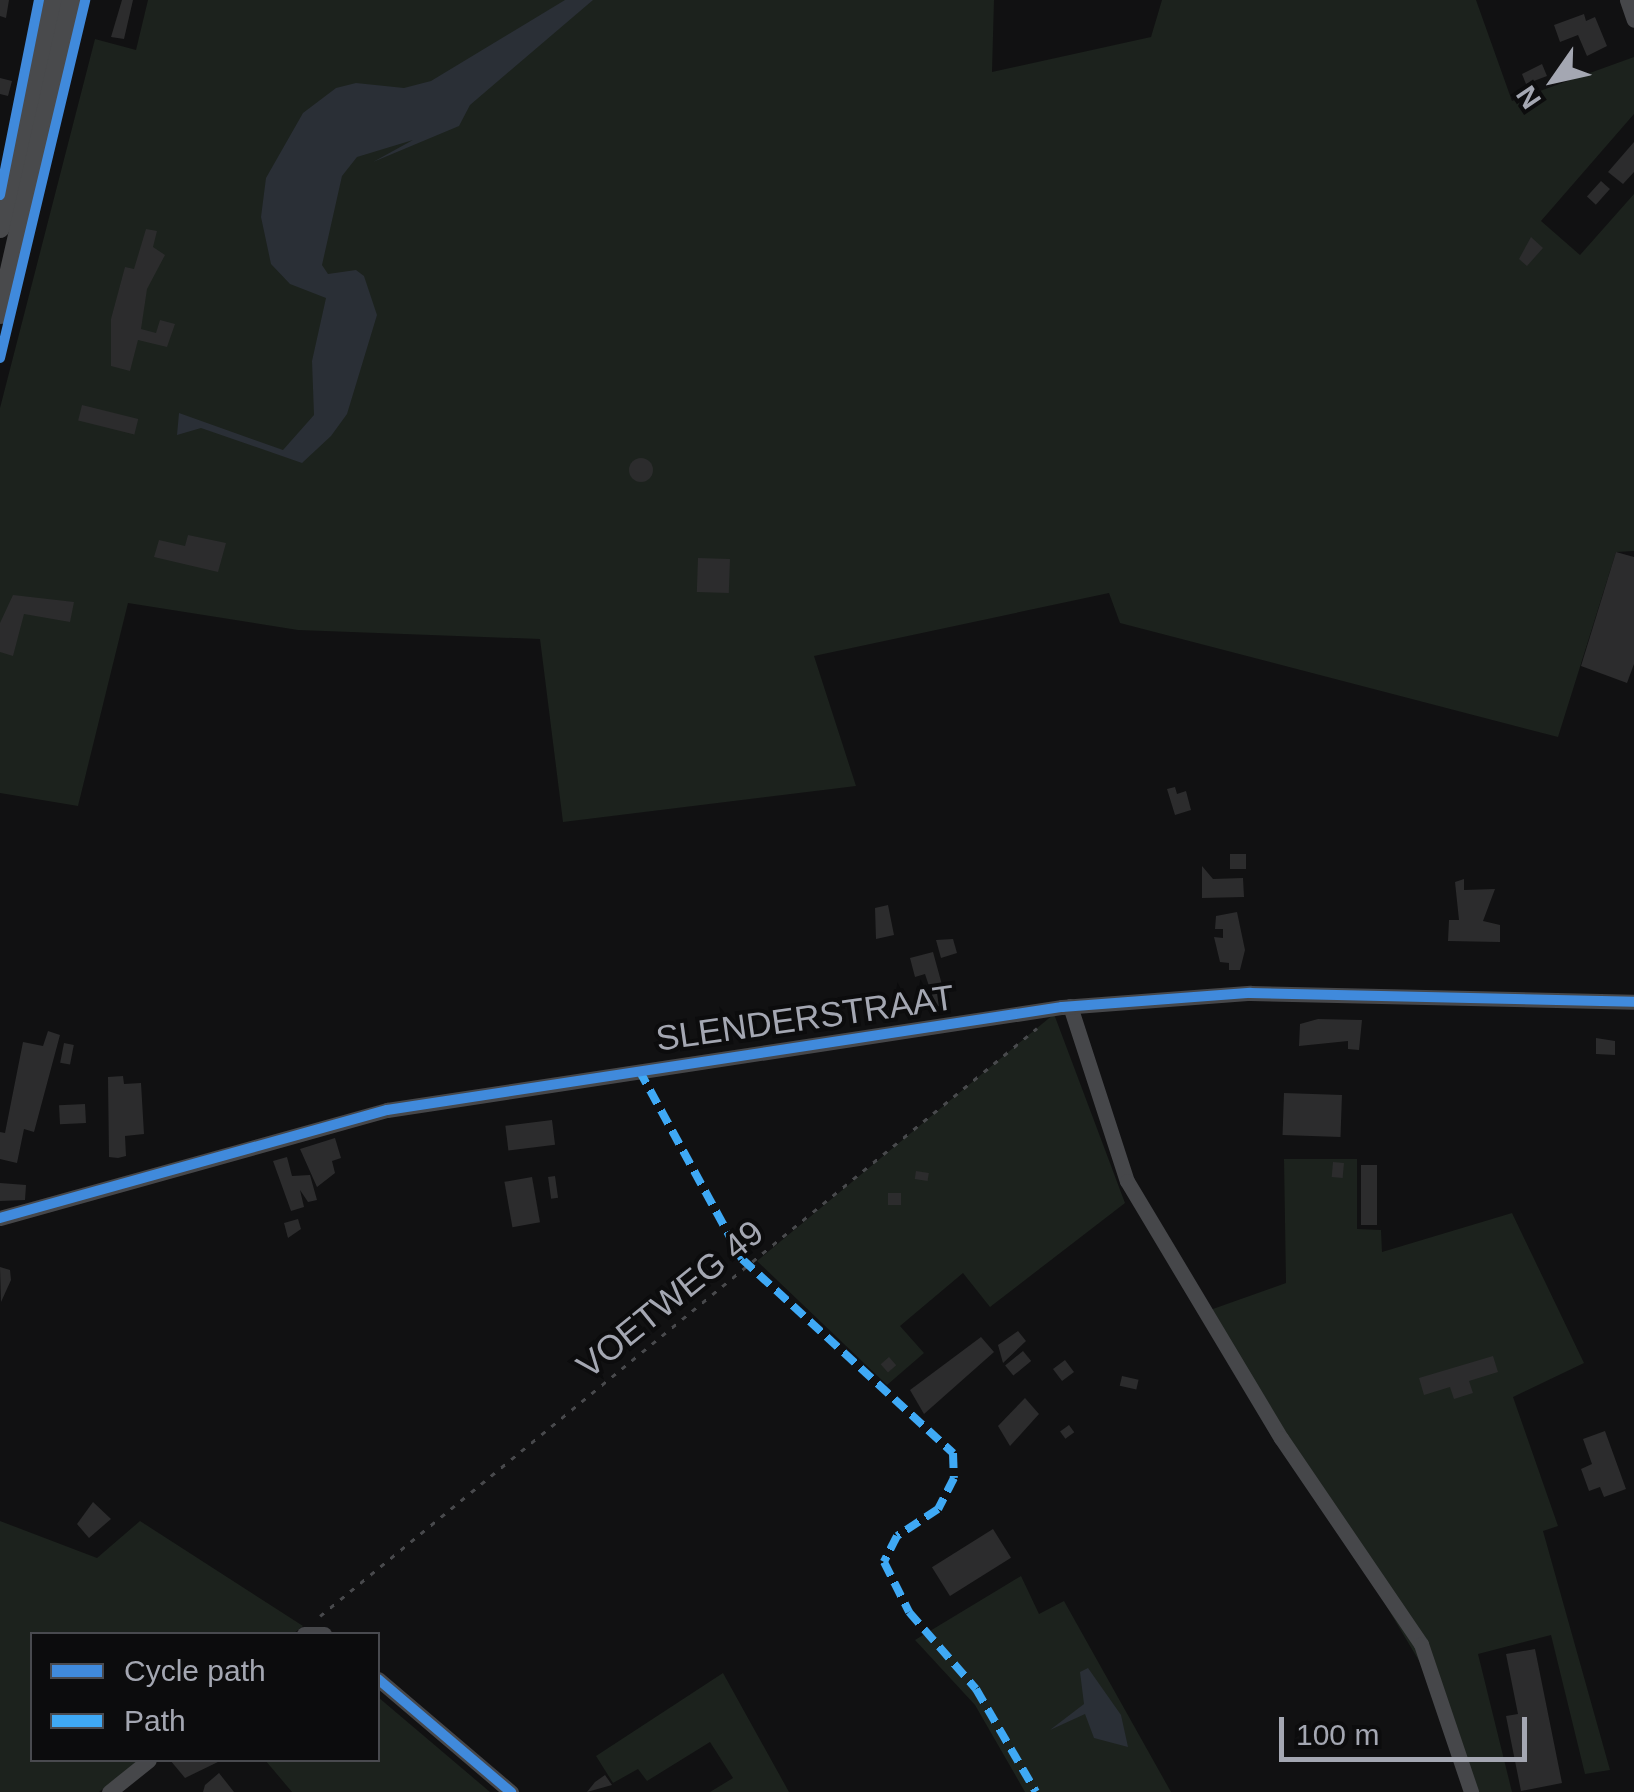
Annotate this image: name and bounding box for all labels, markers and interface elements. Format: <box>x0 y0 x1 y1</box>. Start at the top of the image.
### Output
north arrow <box>1504 30 1604 130</box>
text: N <box>1510 80 1547 114</box>
street label: SLENDERSTRAAT <box>653 976 957 1060</box>
street label: VOETWEG 49 <box>568 1211 772 1387</box>
legend <box>30 1632 380 1762</box>
text: Cycle path <box>124 1654 266 1687</box>
scale bar <box>1284 1697 1532 1759</box>
text: Path <box>124 1704 186 1737</box>
text: 100 m <box>1296 1718 1379 1751</box>

